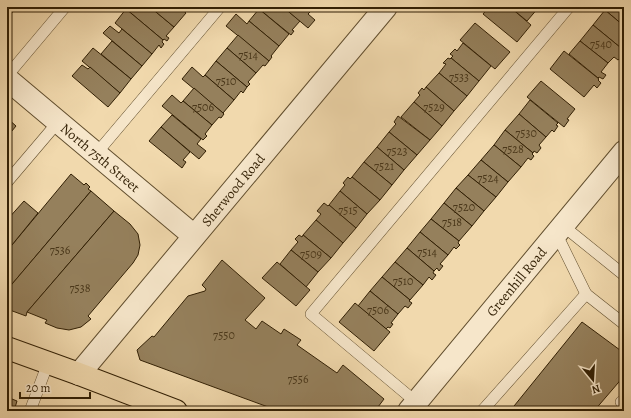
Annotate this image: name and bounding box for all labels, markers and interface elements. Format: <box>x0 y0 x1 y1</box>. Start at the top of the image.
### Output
house number: 7540 <box>590 36 612 52</box>
house number: 7514 <box>238 47 258 63</box>
house number: 7533 <box>449 69 469 85</box>
house number: 7510 <box>216 73 236 89</box>
house number: 7506 <box>192 99 215 115</box>
house number: 7529 <box>423 99 445 115</box>
street label: North 75th Street <box>56 119 144 197</box>
house number: 7530 <box>515 125 537 141</box>
house number: 7528 <box>502 141 524 157</box>
house number: 7523 <box>387 143 407 159</box>
street label: Sherwood Road <box>197 149 270 231</box>
house number: 7521 <box>374 158 394 174</box>
house number: 7524 <box>477 170 499 186</box>
house number: 7520 <box>453 199 475 215</box>
house number: 7515 <box>338 202 358 218</box>
house number: 7518 <box>442 214 462 230</box>
house number: 7536 <box>50 242 71 258</box>
street label: Greenhill Road <box>482 243 551 321</box>
house number: 7514 <box>417 244 437 260</box>
house number: 7509 <box>300 246 322 262</box>
house number: 7510 <box>393 273 413 289</box>
house number: 7538 <box>69 280 91 296</box>
house number: 7506 <box>367 302 390 318</box>
house number: 7550 <box>213 327 235 343</box>
north arrow <box>573 360 613 400</box>
house number: 7556 <box>288 371 309 387</box>
scale bar <box>20 374 90 400</box>
text: 20 m <box>26 380 50 396</box>
text: N <box>590 381 602 397</box>

